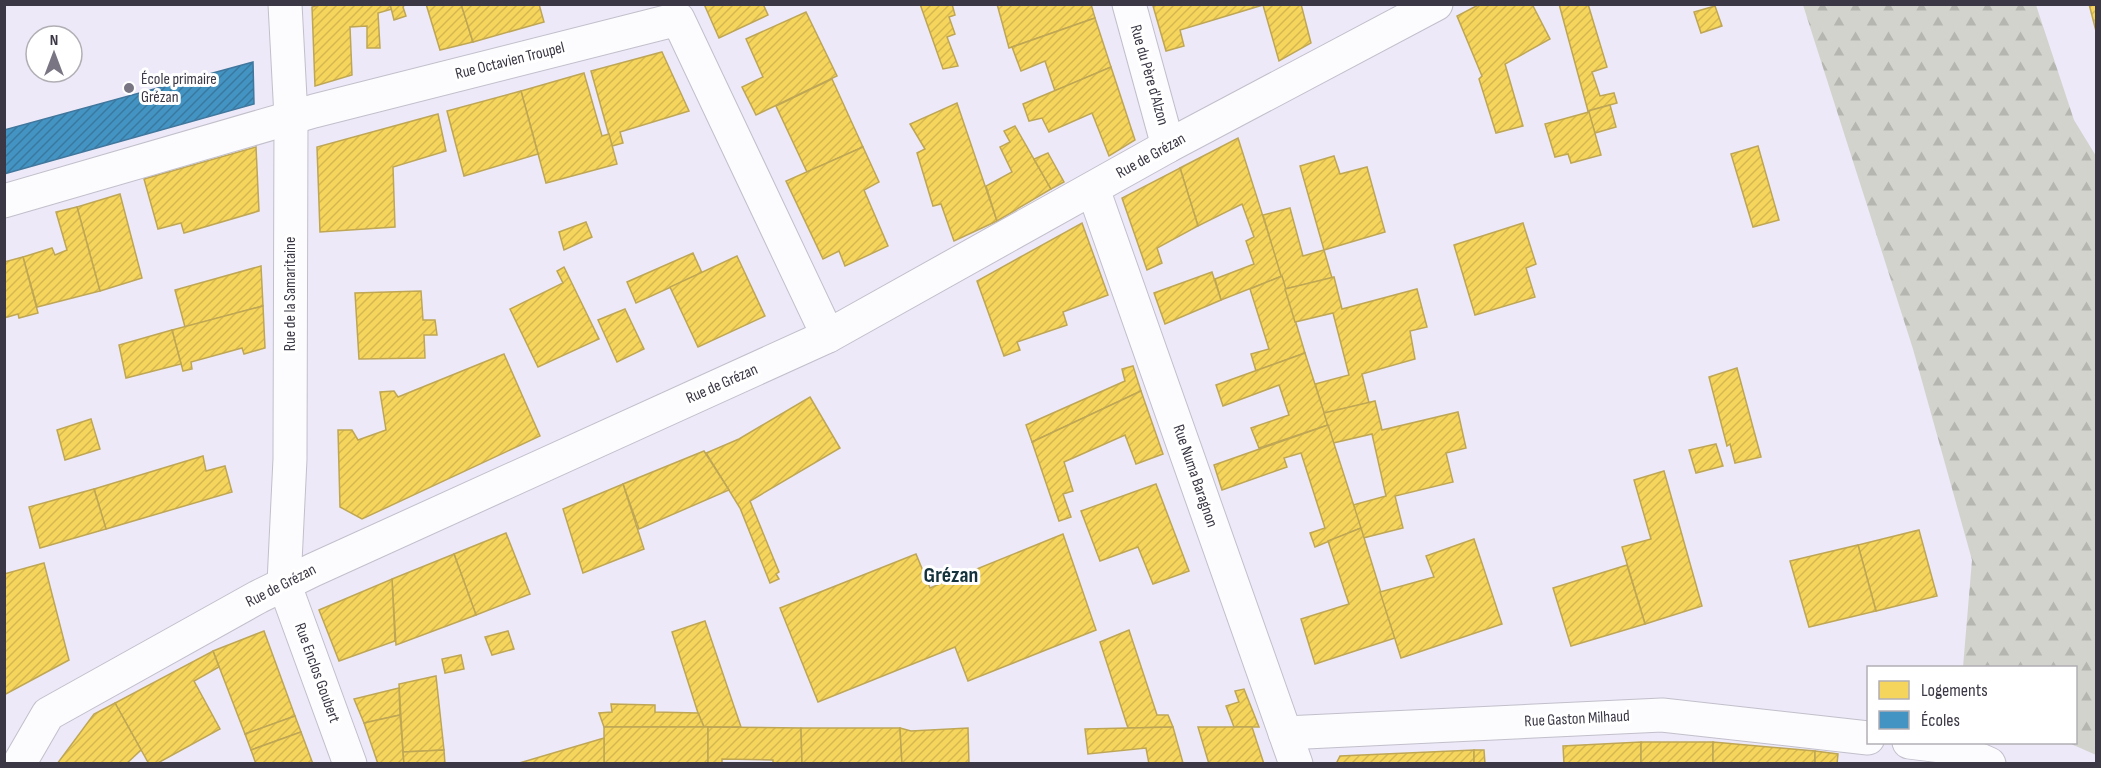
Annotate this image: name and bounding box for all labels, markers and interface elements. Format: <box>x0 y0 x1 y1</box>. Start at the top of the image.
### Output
street label: Rue du Père d'Alzon <box>1126 23 1172 127</box>
north arrow <box>24 24 84 84</box>
text: N <box>50 31 58 50</box>
street label: Rue Octavien Troupel <box>453 38 567 84</box>
place label: École primaire Grézan <box>141 70 217 107</box>
marker: École primaire Grézan <box>122 81 136 95</box>
street label: Rue de Grézan <box>1113 129 1189 183</box>
street label: Rue de la Samaritaine <box>281 237 300 351</box>
street label: Rue de Grézan <box>683 360 761 408</box>
street label: Rue Numa Baragnon <box>1169 422 1221 530</box>
street label: Rue de Grézan <box>243 560 319 612</box>
district label: Grézan <box>924 562 978 589</box>
street label: Rue Enclos Goubert <box>290 620 344 726</box>
legend <box>1867 666 2077 744</box>
text: Logements <box>1921 680 1988 701</box>
street label: Rue Gaston Milhaud <box>1524 707 1630 731</box>
text: Écoles <box>1921 710 1960 731</box>

